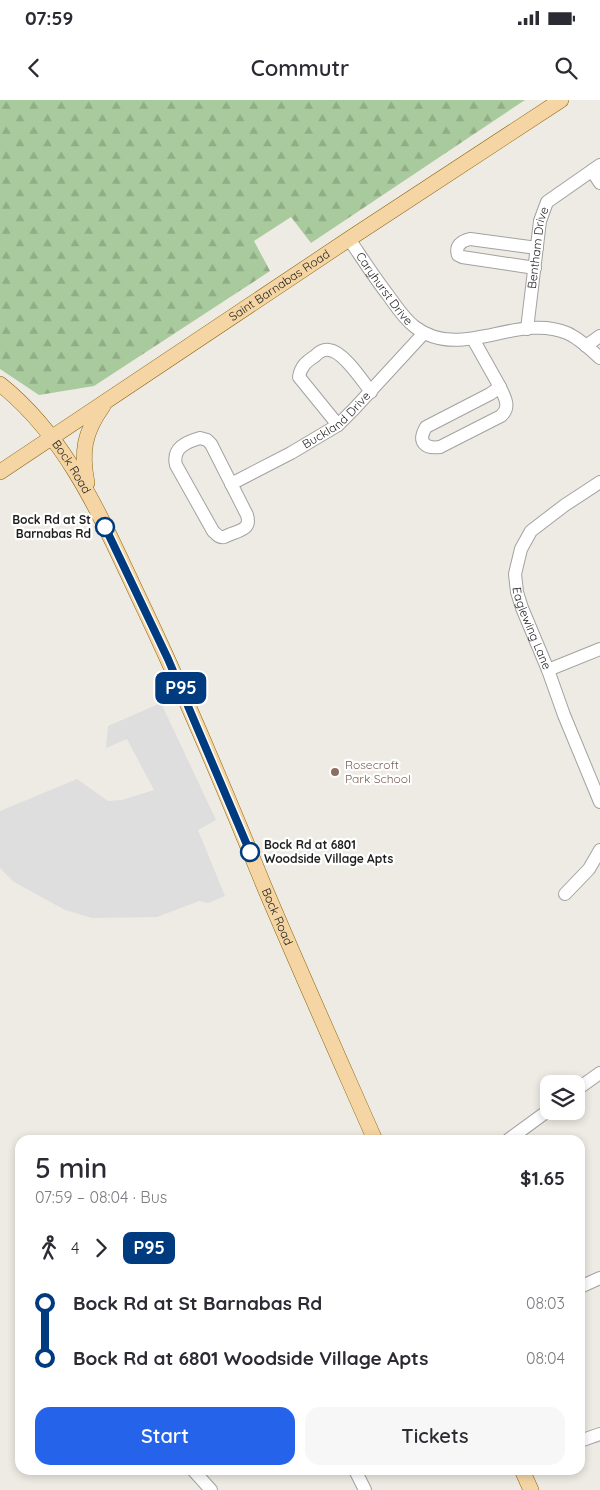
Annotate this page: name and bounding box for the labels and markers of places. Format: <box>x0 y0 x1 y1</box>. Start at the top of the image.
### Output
place label: Bock Rd at St Barnabas Rd <box>12 512 91 541</box>
marker: Bock Rd at St Barnabas Rd <box>95 517 115 537</box>
place label: Rosecroft Park School <box>345 757 411 786</box>
marker: Rosecroft Park School <box>329 766 341 778</box>
place label: Bock Rd at 6801 Woodside Village Apts <box>264 837 393 866</box>
marker: Bock Rd at 6801 Woodside Village Apts <box>240 842 260 862</box>

